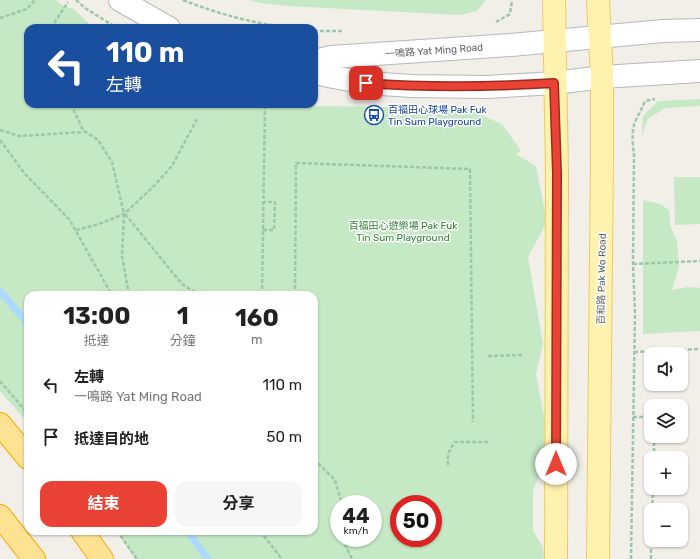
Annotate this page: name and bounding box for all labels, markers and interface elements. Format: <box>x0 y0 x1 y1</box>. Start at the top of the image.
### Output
text: 110 m <box>106 36 184 69</box>
icon: left <box>40 40 92 92</box>
street label: 一鳴路 Yat Ming Road <box>385 42 484 60</box>
pin <box>349 66 383 100</box>
icon: arrive <box>355 72 377 94</box>
text: 左轉 <box>106 74 142 96</box>
bus stop icon: 百福田心球場 Pak Fuk Tin Sum Playground <box>363 104 385 126</box>
place label: 百福田心球場 Pak Fuk Tin Sum Playground <box>388 104 488 128</box>
park label: 百福田心遊樂場 Pak Fuk Tin Sum Playground <box>349 220 458 244</box>
street label: 百和路 Pak Wo Road <box>595 233 609 325</box>
text: 13:00 <box>63 302 131 330</box>
text: 1 <box>177 302 189 330</box>
text: 160 <box>235 304 279 332</box>
text: m <box>251 332 263 347</box>
text: 抵達 <box>84 333 110 348</box>
text: 分鐘 <box>170 333 196 348</box>
map controls <box>644 347 688 547</box>
button: sound <box>644 347 688 391</box>
text: 左轉 <box>74 368 104 386</box>
icon: left <box>40 374 62 396</box>
text: 110 m <box>263 376 302 394</box>
text: 一鳴路 Yat Ming Road <box>74 389 202 404</box>
button: layers <box>644 399 688 443</box>
icon: arrive <box>40 426 62 448</box>
text: 50 m <box>267 428 302 446</box>
text: 抵達目的地 <box>74 430 149 448</box>
position arrow <box>535 443 577 485</box>
button: + <box>644 451 688 495</box>
button: 結束 <box>40 481 167 527</box>
button: 分享 <box>175 481 302 527</box>
speed limit sign: 50 <box>390 495 442 547</box>
button: − <box>644 503 688 547</box>
text: 44 <box>342 504 370 528</box>
text: km/h <box>344 525 368 537</box>

